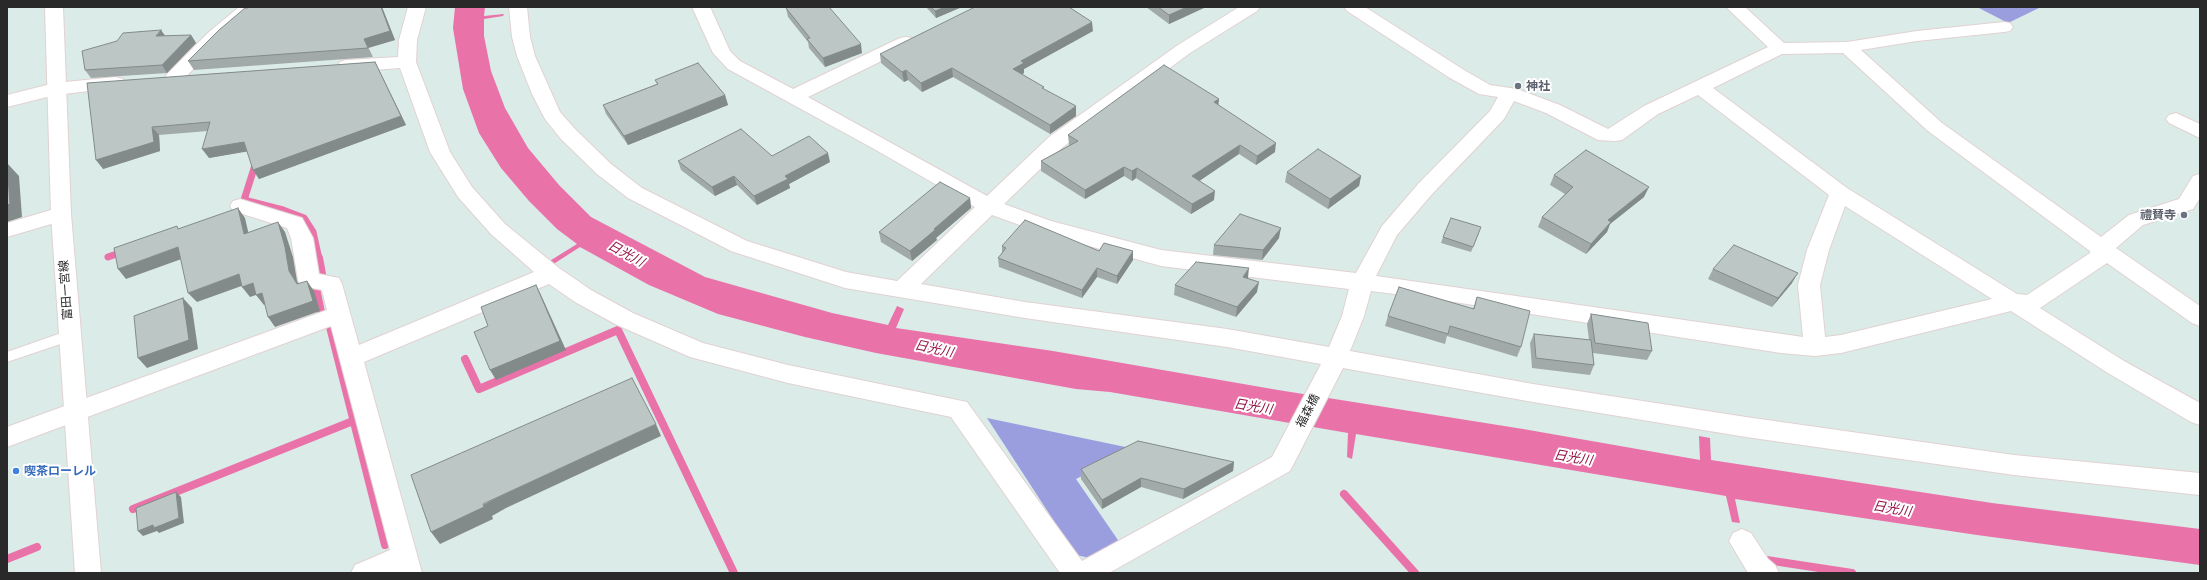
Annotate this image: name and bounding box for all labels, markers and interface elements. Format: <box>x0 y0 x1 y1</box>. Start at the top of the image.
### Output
place label: 神社 <box>1526 79 1550 93</box>
marker: 神社 <box>1513 81 1523 91</box>
place label: 禮賛寺 <box>2140 208 2176 222</box>
marker: 禮賛寺 <box>2179 210 2189 220</box>
water label: 日光川 <box>605 238 647 270</box>
street label: 富田一宮線 <box>57 260 75 320</box>
water label: 日光川 <box>913 337 955 361</box>
street label: 福森橋 <box>1293 392 1323 430</box>
water label: 日光川 <box>1233 396 1273 418</box>
water label: 日光川 <box>1553 447 1593 469</box>
place label: 喫茶ローレル <box>24 464 96 478</box>
marker: 喫茶ローレル <box>11 466 21 476</box>
water label: 日光川 <box>1872 498 1912 520</box>

